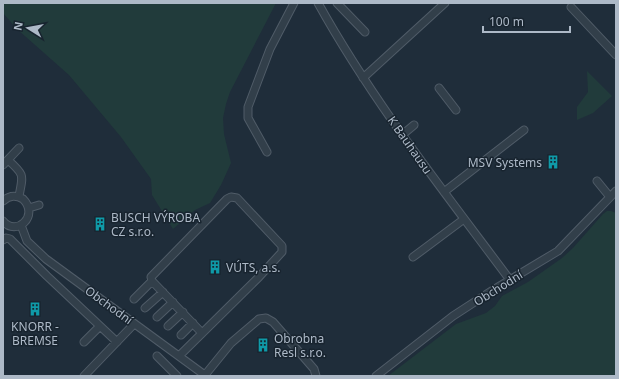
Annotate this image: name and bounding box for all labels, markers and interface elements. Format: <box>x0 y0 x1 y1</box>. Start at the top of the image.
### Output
north arrow <box>8 8 48 48</box>
scale bar <box>483 8 570 34</box>
text: 100 m <box>489 13 524 30</box>
text: N <box>9 20 26 32</box>
street label: K Bauhausu <box>384 113 436 177</box>
place label: MSV Systems <box>468 154 542 171</box>
building icon: MSV Systems <box>545 154 561 170</box>
place label: BUSCH VÝROBA CZ s.r.o. <box>111 209 200 240</box>
building icon: BUSCH VÝROBA CZ s.r.o. <box>92 216 108 232</box>
building icon: VÚTS, a.s. <box>207 259 223 275</box>
place label: VÚTS, a.s. <box>226 259 280 276</box>
street label: Obchodní <box>470 266 527 310</box>
street label: Obchodní <box>82 282 137 329</box>
building icon: KNORR - BREMSE <box>27 301 43 317</box>
place label: KNORR - BREMSE <box>11 318 59 349</box>
place label: Obrobna Resl s.r.o. <box>274 330 326 361</box>
building icon: Obrobna Resl s.r.o. <box>255 337 271 353</box>

